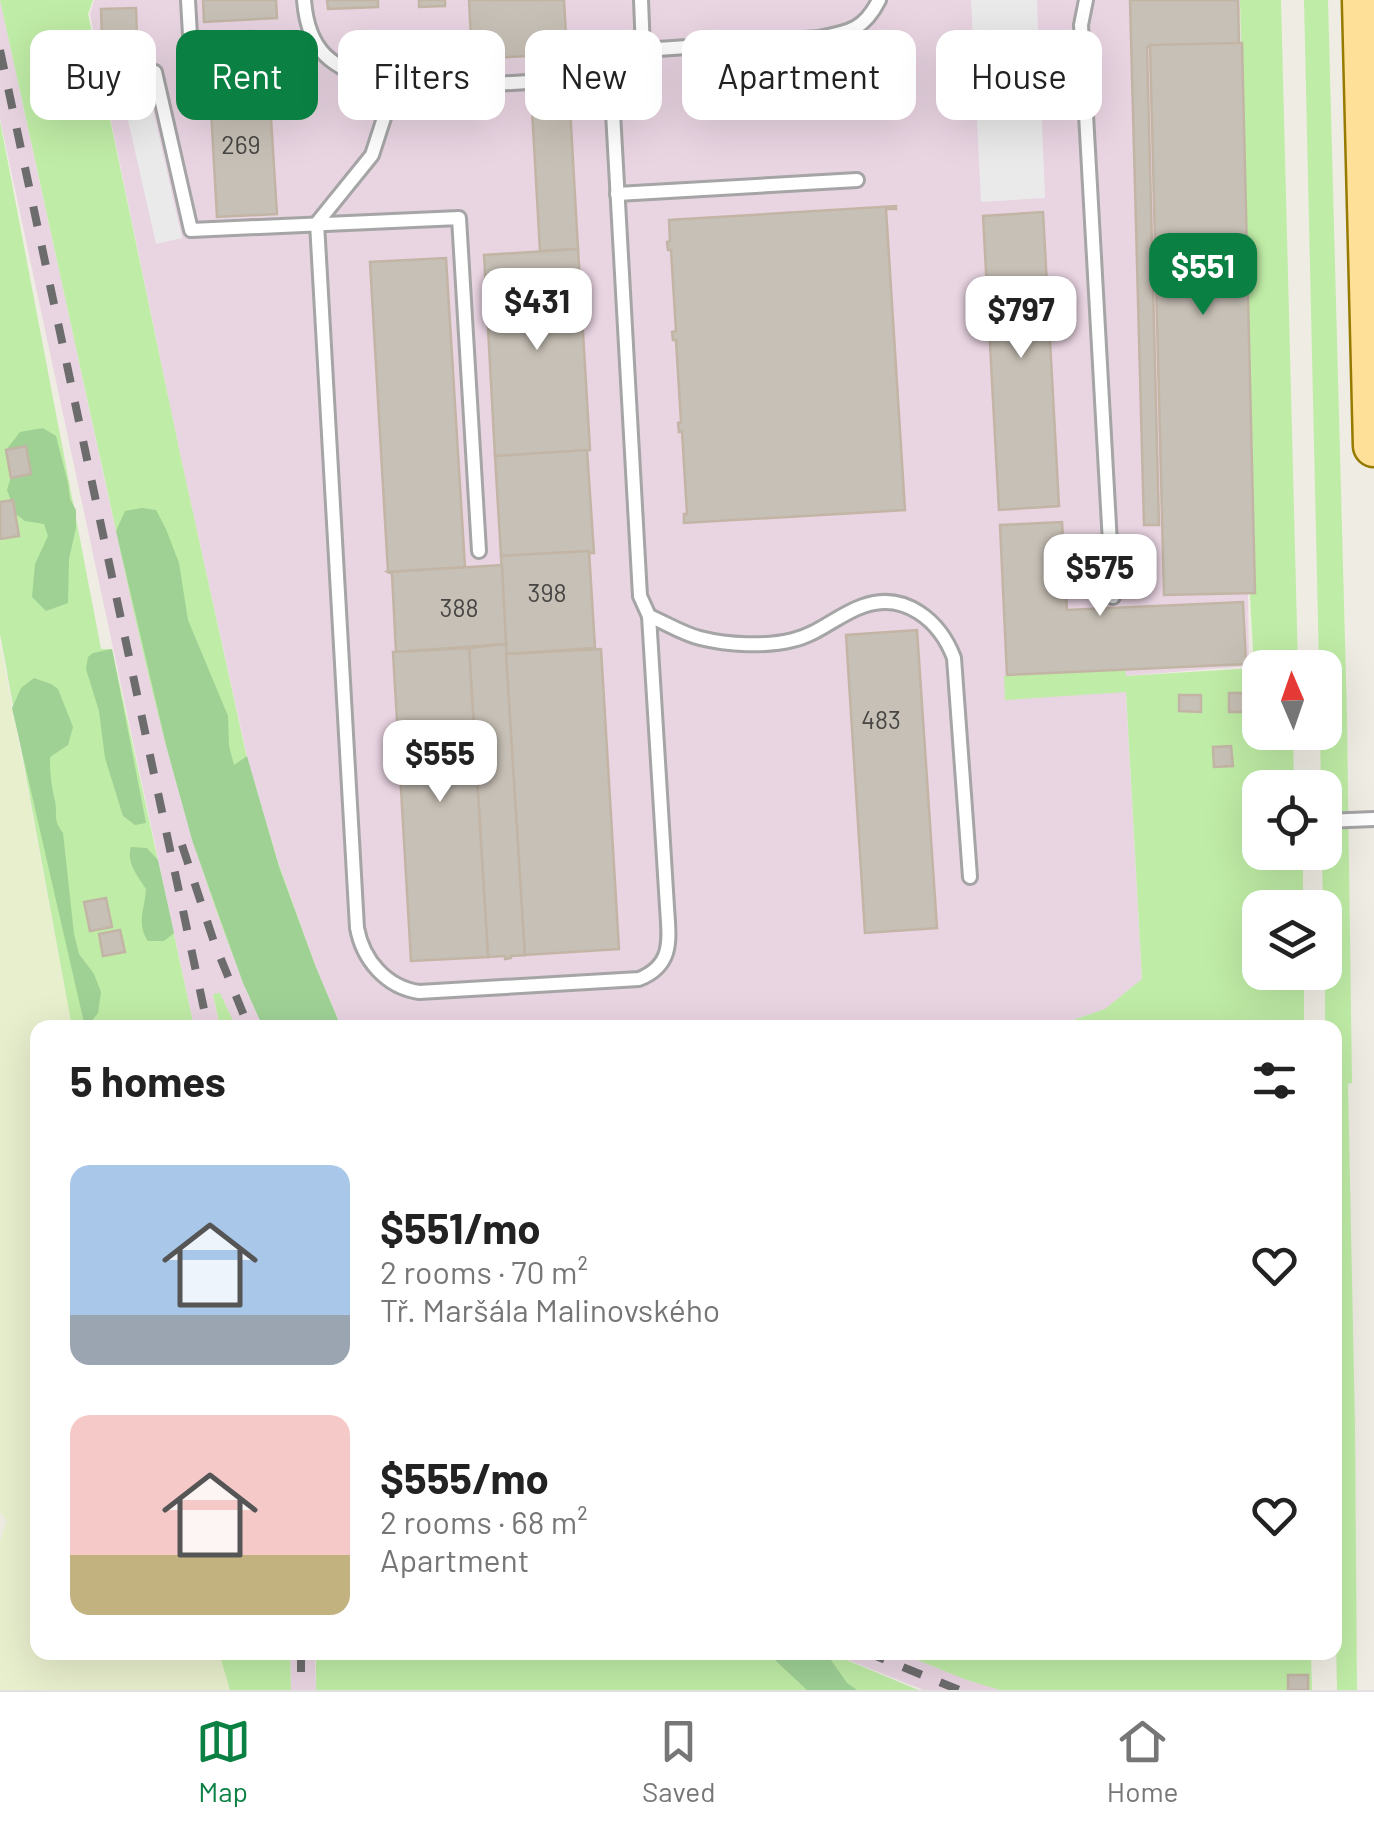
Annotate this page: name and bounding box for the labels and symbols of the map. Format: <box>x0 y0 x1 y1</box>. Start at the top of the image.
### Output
house number: 269 <box>221 129 261 159</box>
pin: $551 <box>1144 233 1262 318</box>
pin: $431 <box>478 268 596 353</box>
pin: $797 <box>962 276 1080 361</box>
pin: $575 <box>1041 534 1159 619</box>
house number: 398 <box>528 577 566 607</box>
house number: 388 <box>440 592 478 622</box>
north arrow <box>1242 650 1342 750</box>
house number: 483 <box>861 704 901 734</box>
pin: $555 <box>381 720 499 805</box>

